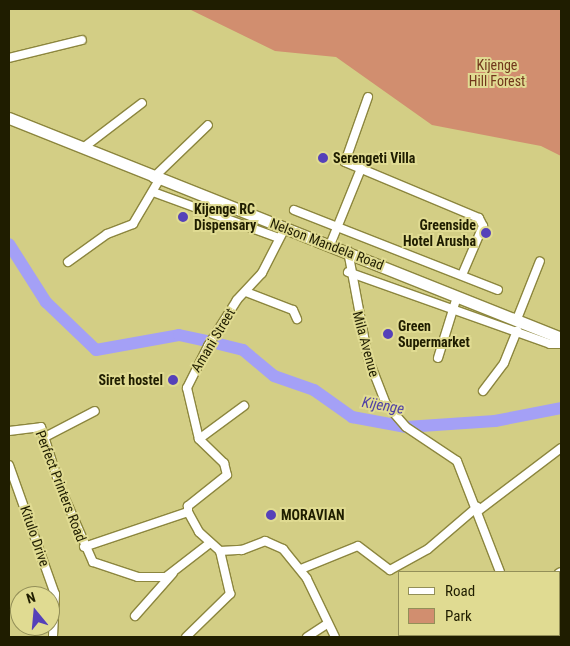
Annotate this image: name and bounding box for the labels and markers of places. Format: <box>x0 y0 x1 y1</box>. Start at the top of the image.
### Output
place label: Serengeti Villa <box>333 150 415 166</box>
marker: Serengeti Villa <box>317 152 329 164</box>
place label: Kijenge RC Dispensary <box>194 201 256 233</box>
marker: Kijenge RC Dispensary <box>176 210 190 224</box>
place label: Greenside Hotel Arusha <box>403 217 476 250</box>
marker: Greenside Hotel Arusha <box>480 227 492 239</box>
place label: Green Supermarket <box>398 318 470 351</box>
marker: Green Supermarket <box>382 328 394 340</box>
place label: Siret hostel <box>98 372 163 388</box>
marker: Siret hostel <box>167 374 179 386</box>
place label: MORAVIAN <box>281 507 345 523</box>
marker: MORAVIAN <box>265 509 277 521</box>

